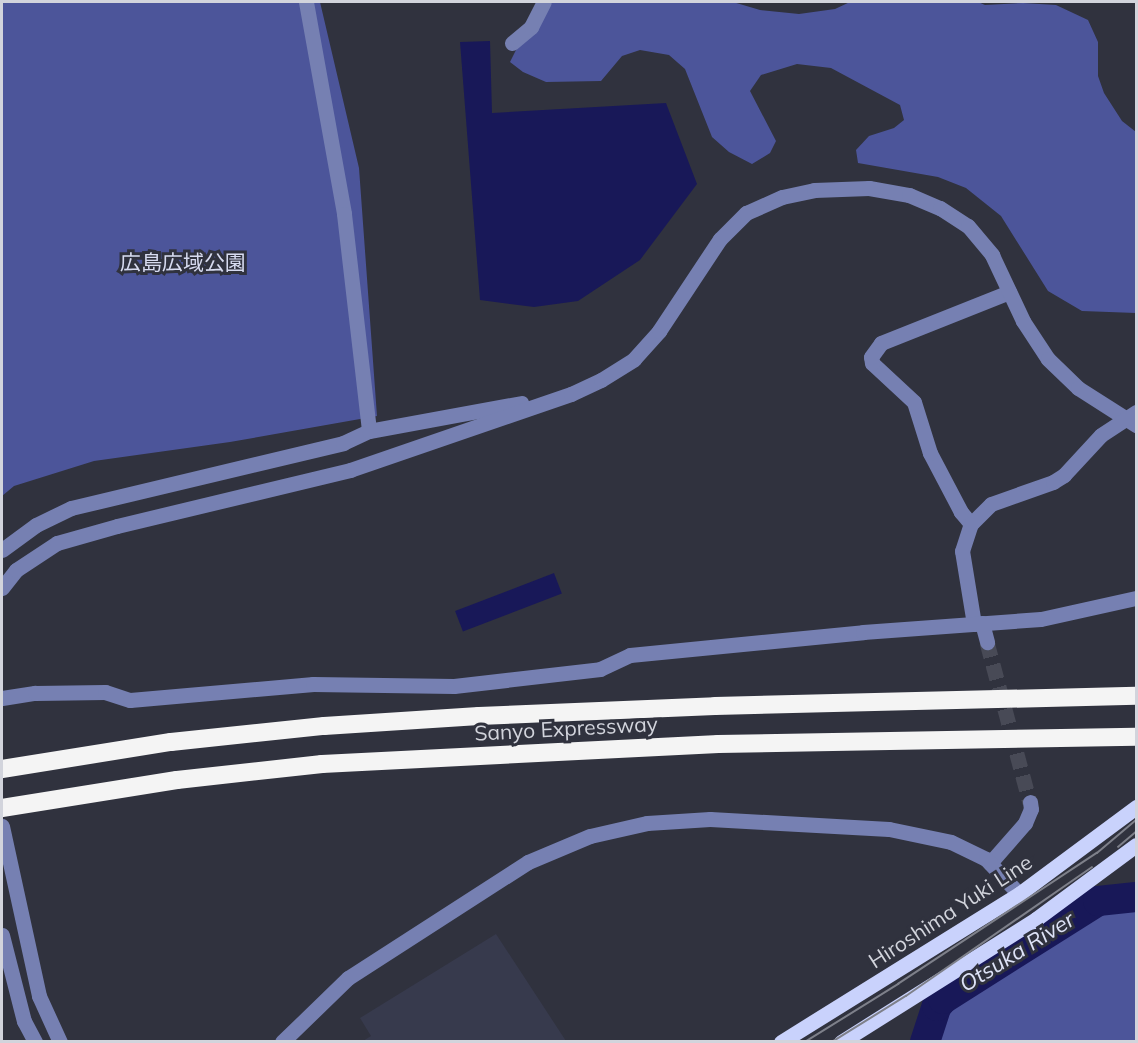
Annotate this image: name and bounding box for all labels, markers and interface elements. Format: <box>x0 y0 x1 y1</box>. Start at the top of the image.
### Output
park label: 広島広域公園 <box>120 249 246 275</box>
street label: Sanyo Expressway <box>474 711 658 745</box>
street label: Hiroshima Yuki Line <box>864 849 1036 973</box>
water label: Otsuka River <box>955 906 1079 998</box>

